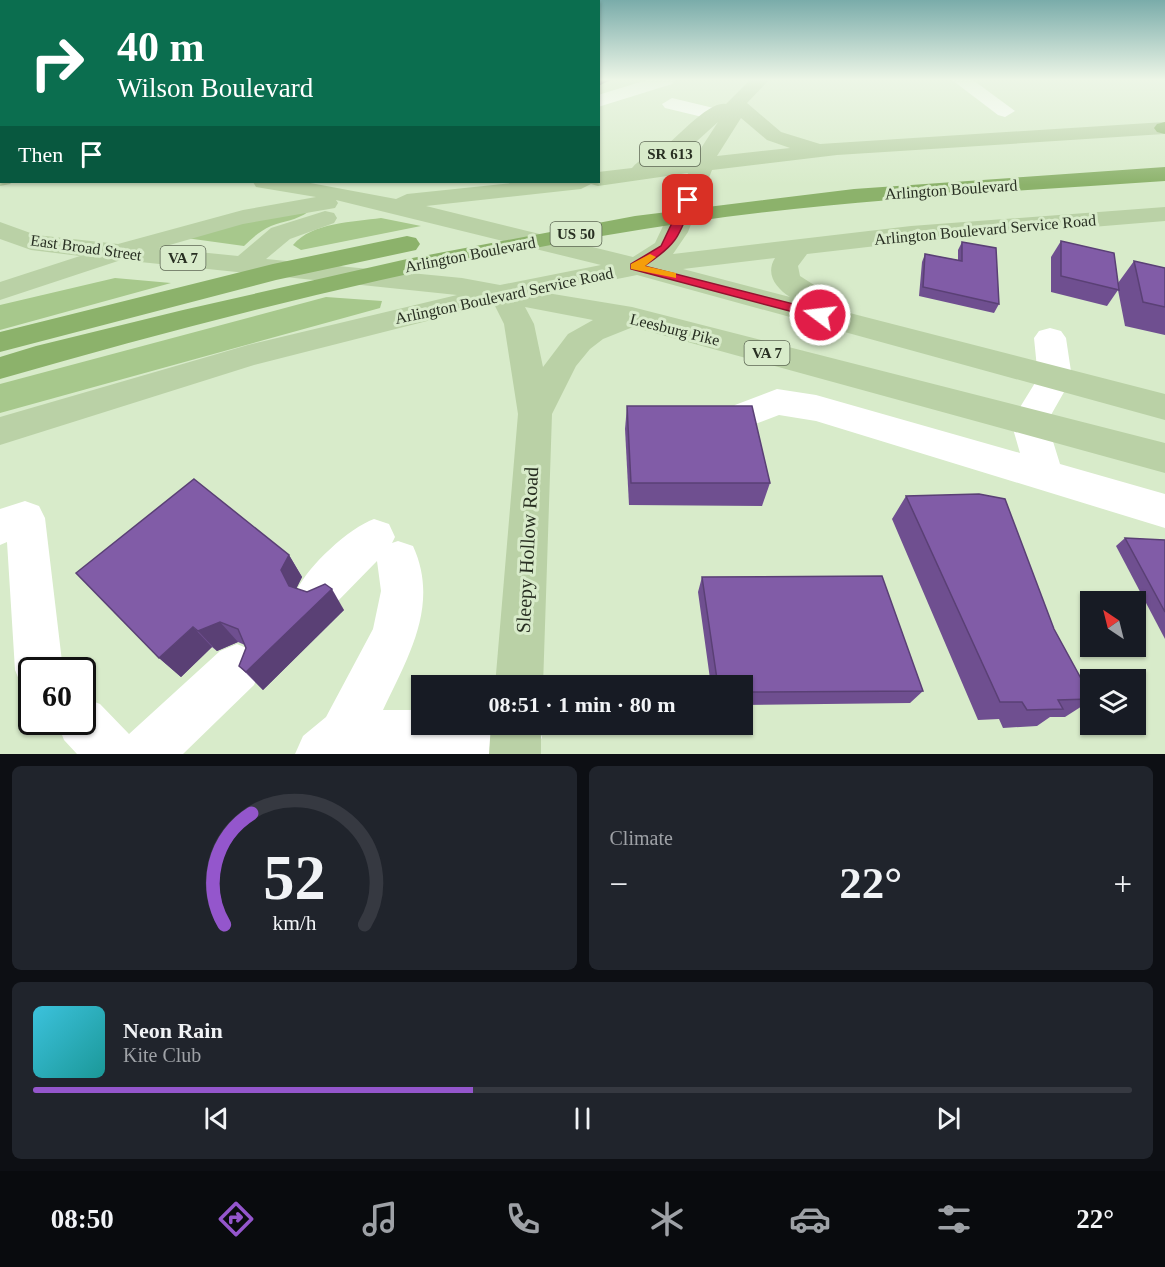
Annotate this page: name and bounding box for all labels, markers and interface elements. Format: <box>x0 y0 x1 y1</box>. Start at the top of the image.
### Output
icon: right <box>18 24 96 102</box>
text: 40 m <box>117 24 205 70</box>
text: Wilson Boulevard <box>117 73 313 103</box>
icon: arrive <box>75 138 108 171</box>
text: Then <box>18 142 63 167</box>
road number: SR 613 <box>640 142 700 166</box>
pin <box>662 174 713 225</box>
street label: Arlington Boulevard <box>884 176 1018 204</box>
icon: arrive <box>671 183 704 216</box>
street label: Arlington Boulevard Service Road <box>873 211 1097 249</box>
road number: US 50 <box>550 222 602 246</box>
street label: East Broad Street <box>29 231 143 264</box>
street label: Arlington Boulevard <box>403 233 537 276</box>
road number: VA 7 <box>160 246 206 270</box>
street label: Arlington Boulevard Service Road <box>393 264 615 328</box>
position arrow <box>788 283 852 347</box>
street label: Leesburg Pike <box>628 310 721 350</box>
road number: VA 7 <box>744 341 789 365</box>
street label: Sleepy Hollow Road <box>512 466 543 634</box>
north arrow <box>1080 591 1146 657</box>
map controls <box>1080 591 1146 735</box>
speed limit sign: 60 <box>18 657 96 735</box>
button: layers <box>1080 669 1146 735</box>
text: 08:51 · 1 min · 80 m <box>489 692 676 717</box>
text: Climate <box>610 827 673 849</box>
text: 52 <box>263 843 325 912</box>
text: 22° <box>839 858 902 908</box>
text: − <box>610 866 628 902</box>
text: + <box>1113 866 1132 902</box>
text: km/h <box>272 911 317 935</box>
text: Neon Rain <box>123 1018 223 1043</box>
text: Kite Club <box>123 1044 201 1066</box>
icon: previous <box>200 1102 233 1135</box>
icon: pause <box>566 1102 599 1135</box>
icon: next <box>932 1102 965 1135</box>
icon: directions <box>215 1198 257 1240</box>
icon: music <box>359 1198 401 1240</box>
icon: phone <box>502 1198 544 1240</box>
icon: climate <box>646 1198 688 1240</box>
icon: car <box>789 1198 831 1240</box>
icon: filters <box>933 1198 975 1240</box>
text: 08:50 <box>51 1204 114 1234</box>
text: 22° <box>1076 1204 1114 1234</box>

